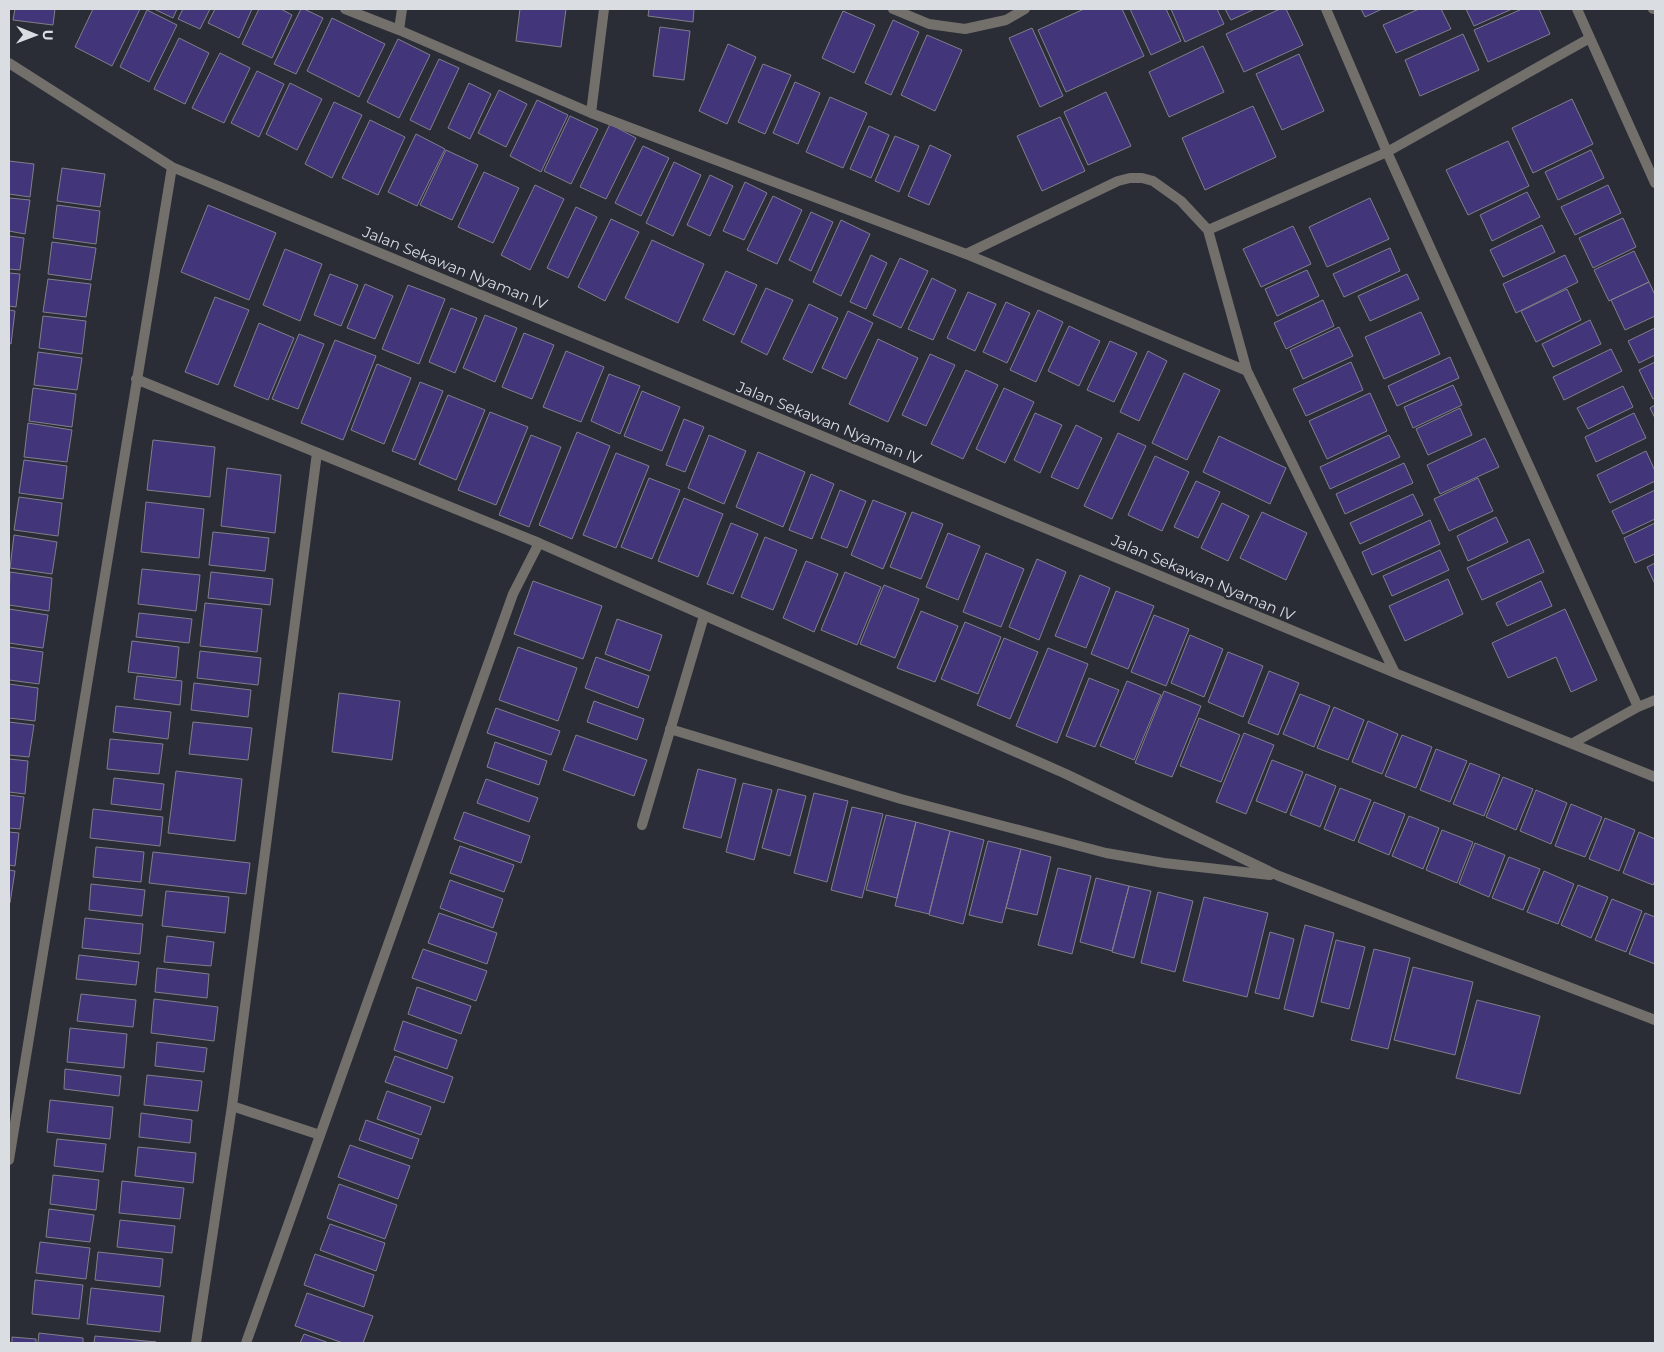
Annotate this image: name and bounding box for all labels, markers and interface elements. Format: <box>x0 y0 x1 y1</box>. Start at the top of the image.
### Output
north arrow <box>10 10 60 60</box>
text: U <box>39 30 57 41</box>
street label: Jalan Sekawan Nyaman IV <box>359 221 551 314</box>
street label: Jalan Sekawan Nyaman IV <box>733 376 925 469</box>
street label: Jalan Sekawan Nyaman IV <box>1108 530 1298 625</box>

